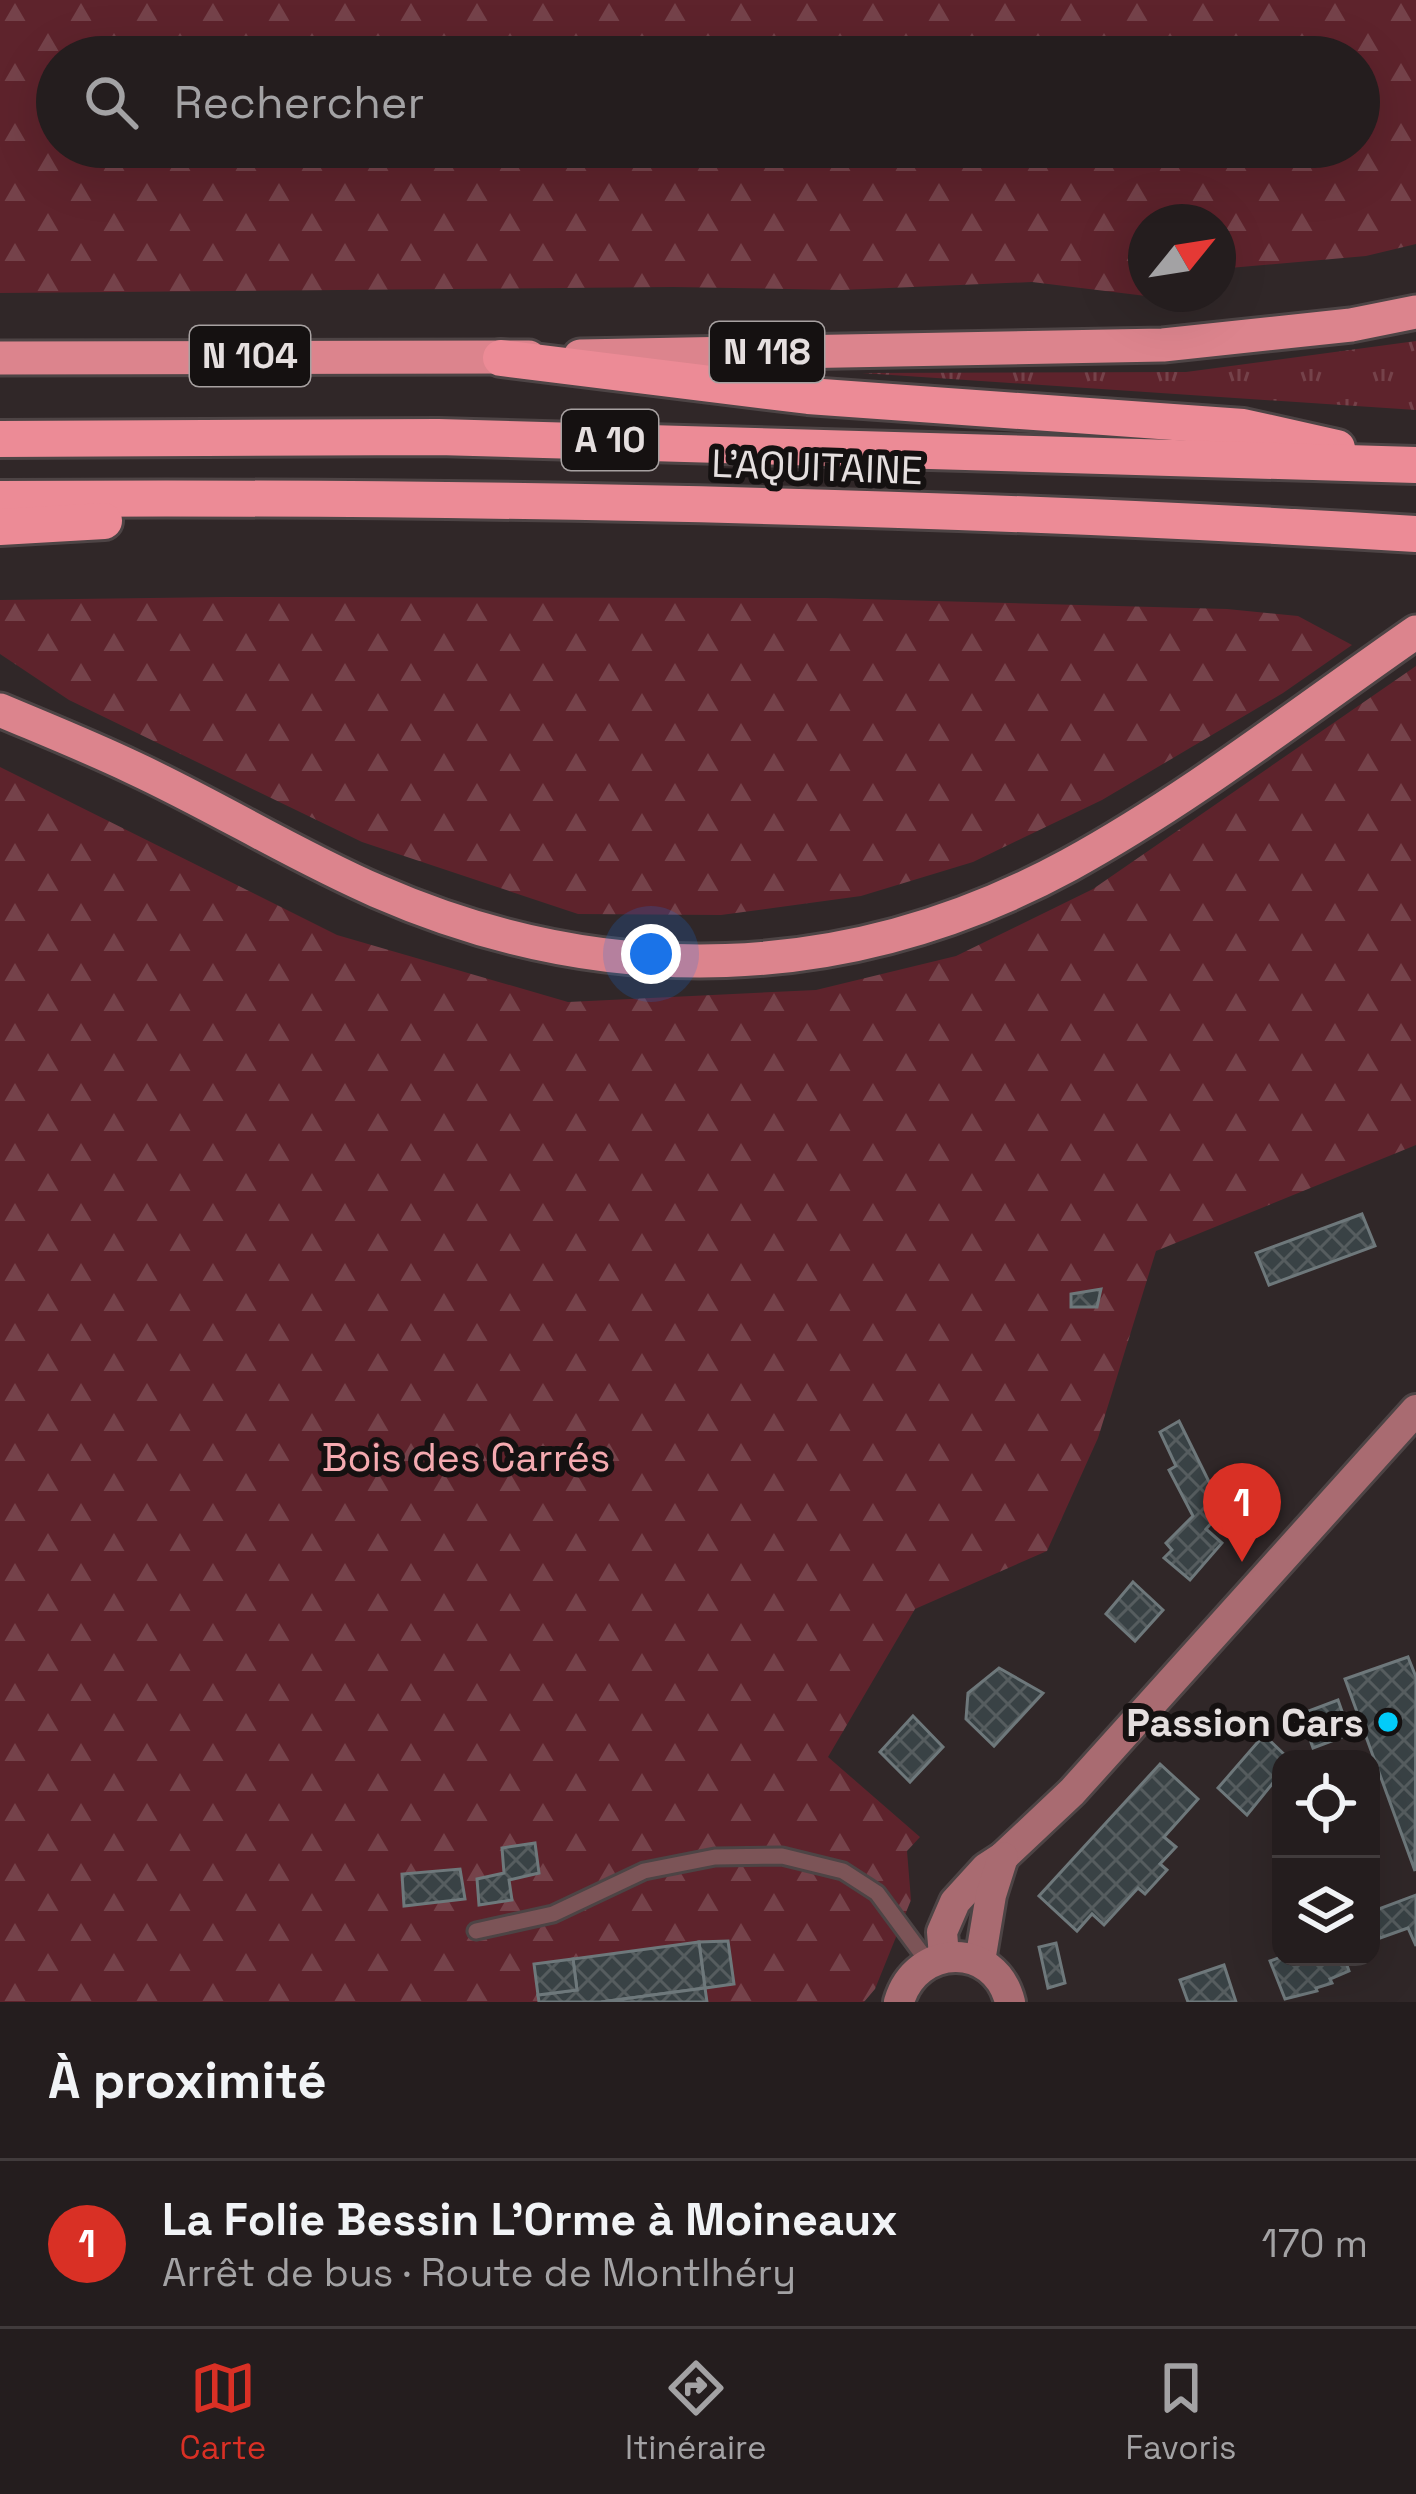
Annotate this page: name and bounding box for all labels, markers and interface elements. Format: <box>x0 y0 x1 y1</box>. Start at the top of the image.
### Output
search box <box>36 36 1380 168</box>
icon: search <box>78 69 144 135</box>
text: Rechercher <box>174 74 424 131</box>
north arrow <box>1128 204 1236 312</box>
road number: N 118 <box>710 322 824 382</box>
road number: N 104 <box>190 326 310 386</box>
road number: A 10 <box>562 410 658 470</box>
street label: L'AQUITAINE <box>711 439 923 495</box>
your location <box>621 924 681 984</box>
park label: Bois des Carrés <box>322 1433 610 1482</box>
pin: 1 <box>1203 1463 1281 1562</box>
place label: Passion Cars <box>1126 1698 1364 1747</box>
marker: Passion Cars <box>1375 1709 1401 1735</box>
map controls <box>1272 1750 1380 1966</box>
button: locate <box>1272 1750 1380 1858</box>
button: layers <box>1272 1858 1380 1966</box>
text: À proximité <box>48 2048 327 2113</box>
text: La Folie Bessin L'Orme à Moineaux <box>162 2191 898 2248</box>
text: 1 <box>78 2219 96 2268</box>
text: 170 m <box>1261 2219 1368 2268</box>
text: Arrêt de bus · Route de Montlhéry <box>162 2248 796 2297</box>
tab: Carte <box>179 2355 266 2469</box>
tab: Itinéraire <box>625 2355 767 2469</box>
tab: Favoris <box>1125 2355 1237 2469</box>

